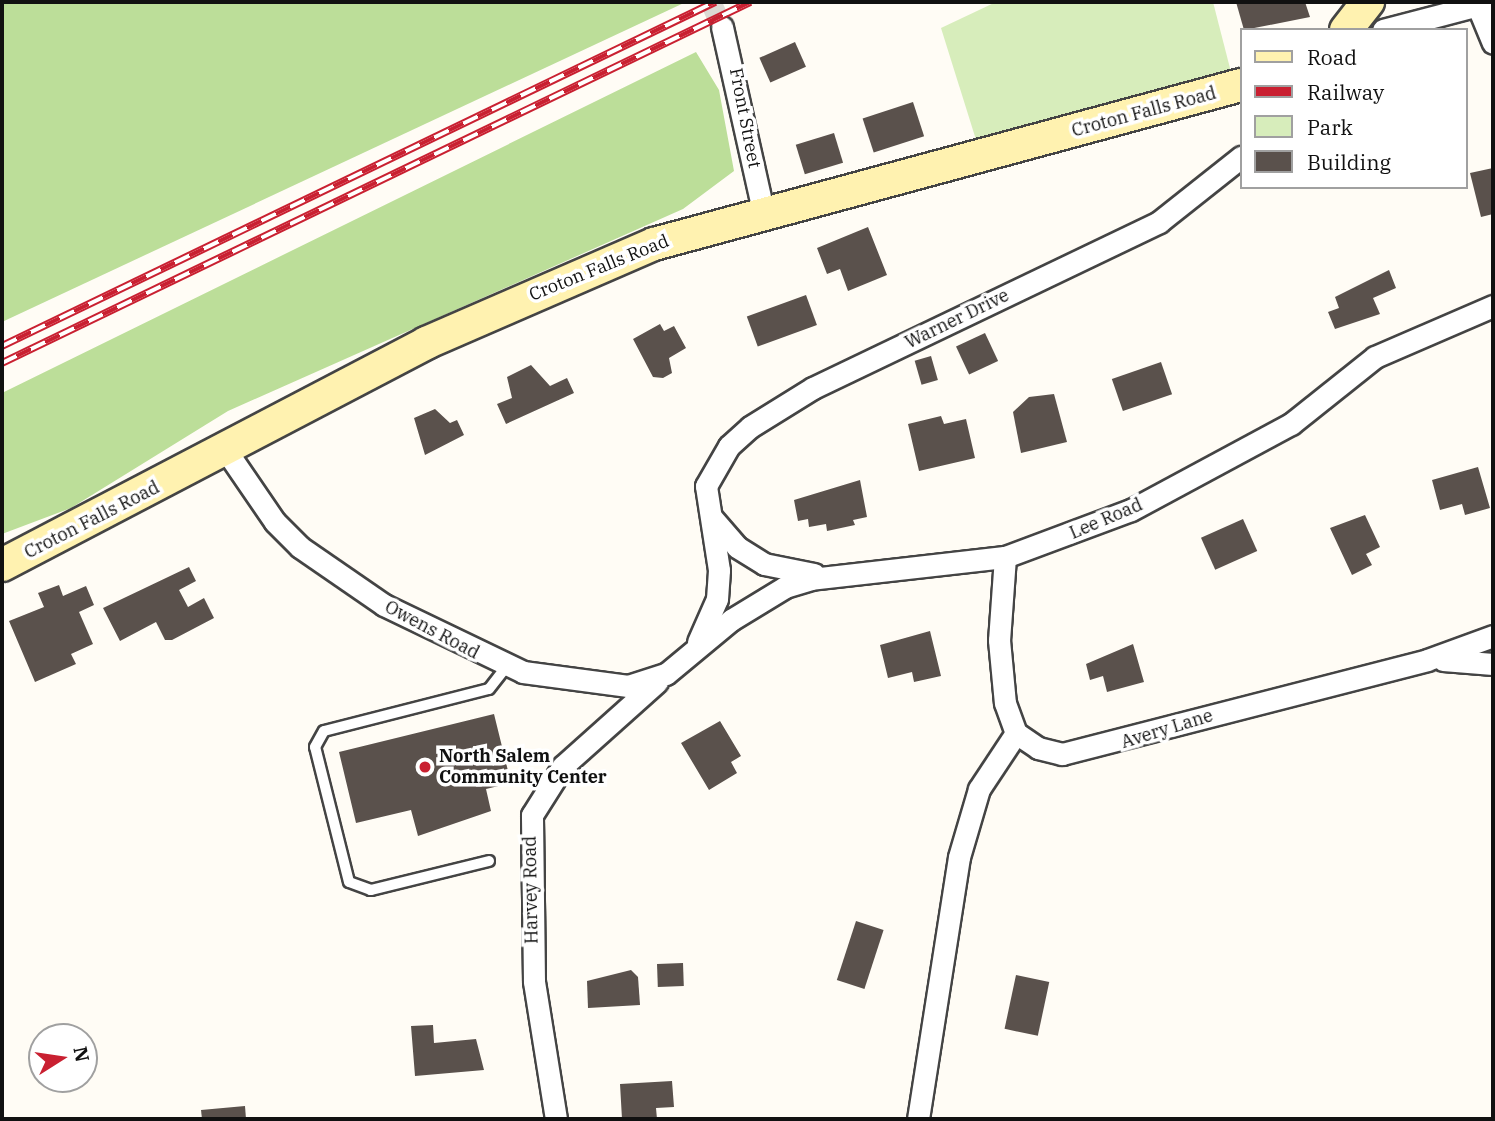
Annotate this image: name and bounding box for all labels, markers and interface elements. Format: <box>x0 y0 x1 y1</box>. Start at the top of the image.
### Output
legend <box>1240 28 1467 189</box>
text: Road <box>1307 43 1357 71</box>
street label: Front Street <box>725 66 765 170</box>
text: Railway <box>1307 78 1384 106</box>
street label: Croton Falls Road <box>1069 82 1219 142</box>
text: Park <box>1307 113 1353 141</box>
text: Building <box>1307 148 1391 176</box>
street label: Croton Falls Road <box>526 230 672 306</box>
street label: Warner Drive <box>902 285 1012 353</box>
street label: Croton Falls Road <box>21 477 163 563</box>
street label: Lee Road <box>1066 494 1146 544</box>
street label: Owens Road <box>381 596 483 664</box>
street label: Avery Lane <box>1118 705 1216 753</box>
place label: North Salem Community Center <box>439 746 607 788</box>
marker: North Salem Community Center <box>417 759 433 775</box>
street label: Harvey Road <box>519 836 543 944</box>
north arrow <box>28 1023 98 1093</box>
text: N <box>68 1044 95 1064</box>

